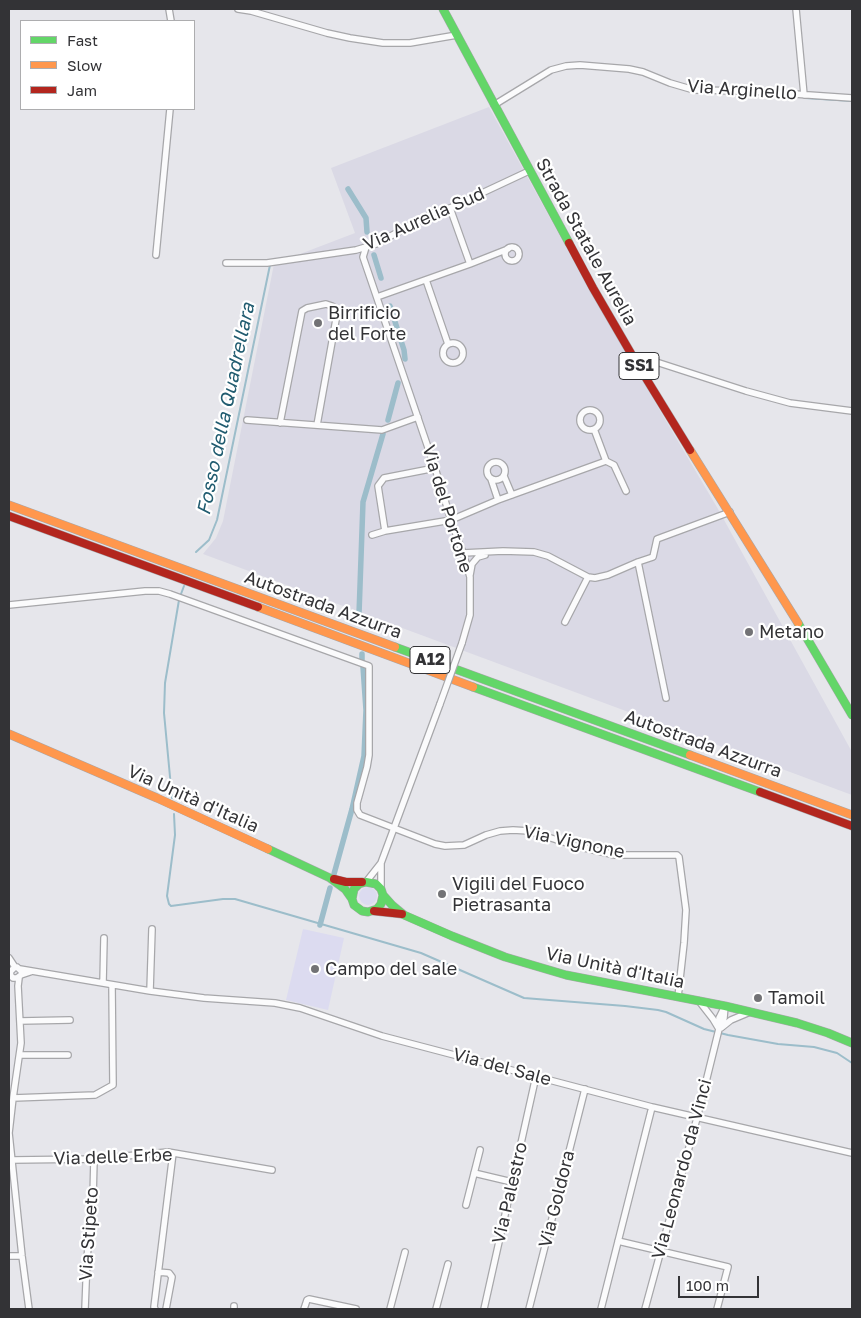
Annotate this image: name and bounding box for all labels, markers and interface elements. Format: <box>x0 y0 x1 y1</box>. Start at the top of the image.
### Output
legend <box>20 20 195 110</box>
text: Fast <box>67 31 98 49</box>
text: Slow <box>67 56 102 74</box>
street label: Via Arginello <box>686 75 798 105</box>
text: Jam <box>67 81 97 99</box>
street label: Strada Statale Aurelia <box>531 155 641 329</box>
street label: Via Aurelia Sud <box>360 183 488 255</box>
water label: Fosso della Quadrellara <box>192 301 260 517</box>
place label: Birrificio del Forte <box>328 302 406 344</box>
marker: Birrificio del Forte <box>312 317 324 329</box>
road number: SS1 <box>619 352 659 380</box>
street label: Via del Portone <box>417 442 477 576</box>
street label: Autostrada Azzurra <box>241 567 405 643</box>
place label: Metano <box>759 621 824 643</box>
marker: Metano <box>743 626 755 638</box>
road number: A12 <box>410 646 450 674</box>
street label: Autostrada Azzurra <box>621 706 785 782</box>
street label: Via Unità d'Italia <box>124 760 262 838</box>
street label: Via Vignone <box>521 821 627 863</box>
place label: Vigili del Fuoco Pietrasanta <box>452 873 585 916</box>
marker: Vigili del Fuoco Pietrasanta <box>436 888 448 900</box>
street label: Via Unità d'Italia <box>544 943 686 993</box>
place label: Campo del sale <box>325 958 457 980</box>
marker: Campo del sale <box>309 963 321 975</box>
place label: Tamoil <box>768 987 825 1009</box>
marker: Tamoil <box>752 992 764 1004</box>
street label: Via del Sale <box>450 1043 554 1091</box>
street label: Via Leonardo da Vinci <box>648 1077 716 1261</box>
street label: Via Palestro <box>488 1140 532 1246</box>
street label: Via delle Erbe <box>53 1144 173 1170</box>
street label: Via Goldora <box>534 1148 580 1250</box>
street label: Via Stipeto <box>75 1186 103 1282</box>
scale bar <box>681 1266 762 1298</box>
text: 100 m <box>686 1276 729 1294</box>

